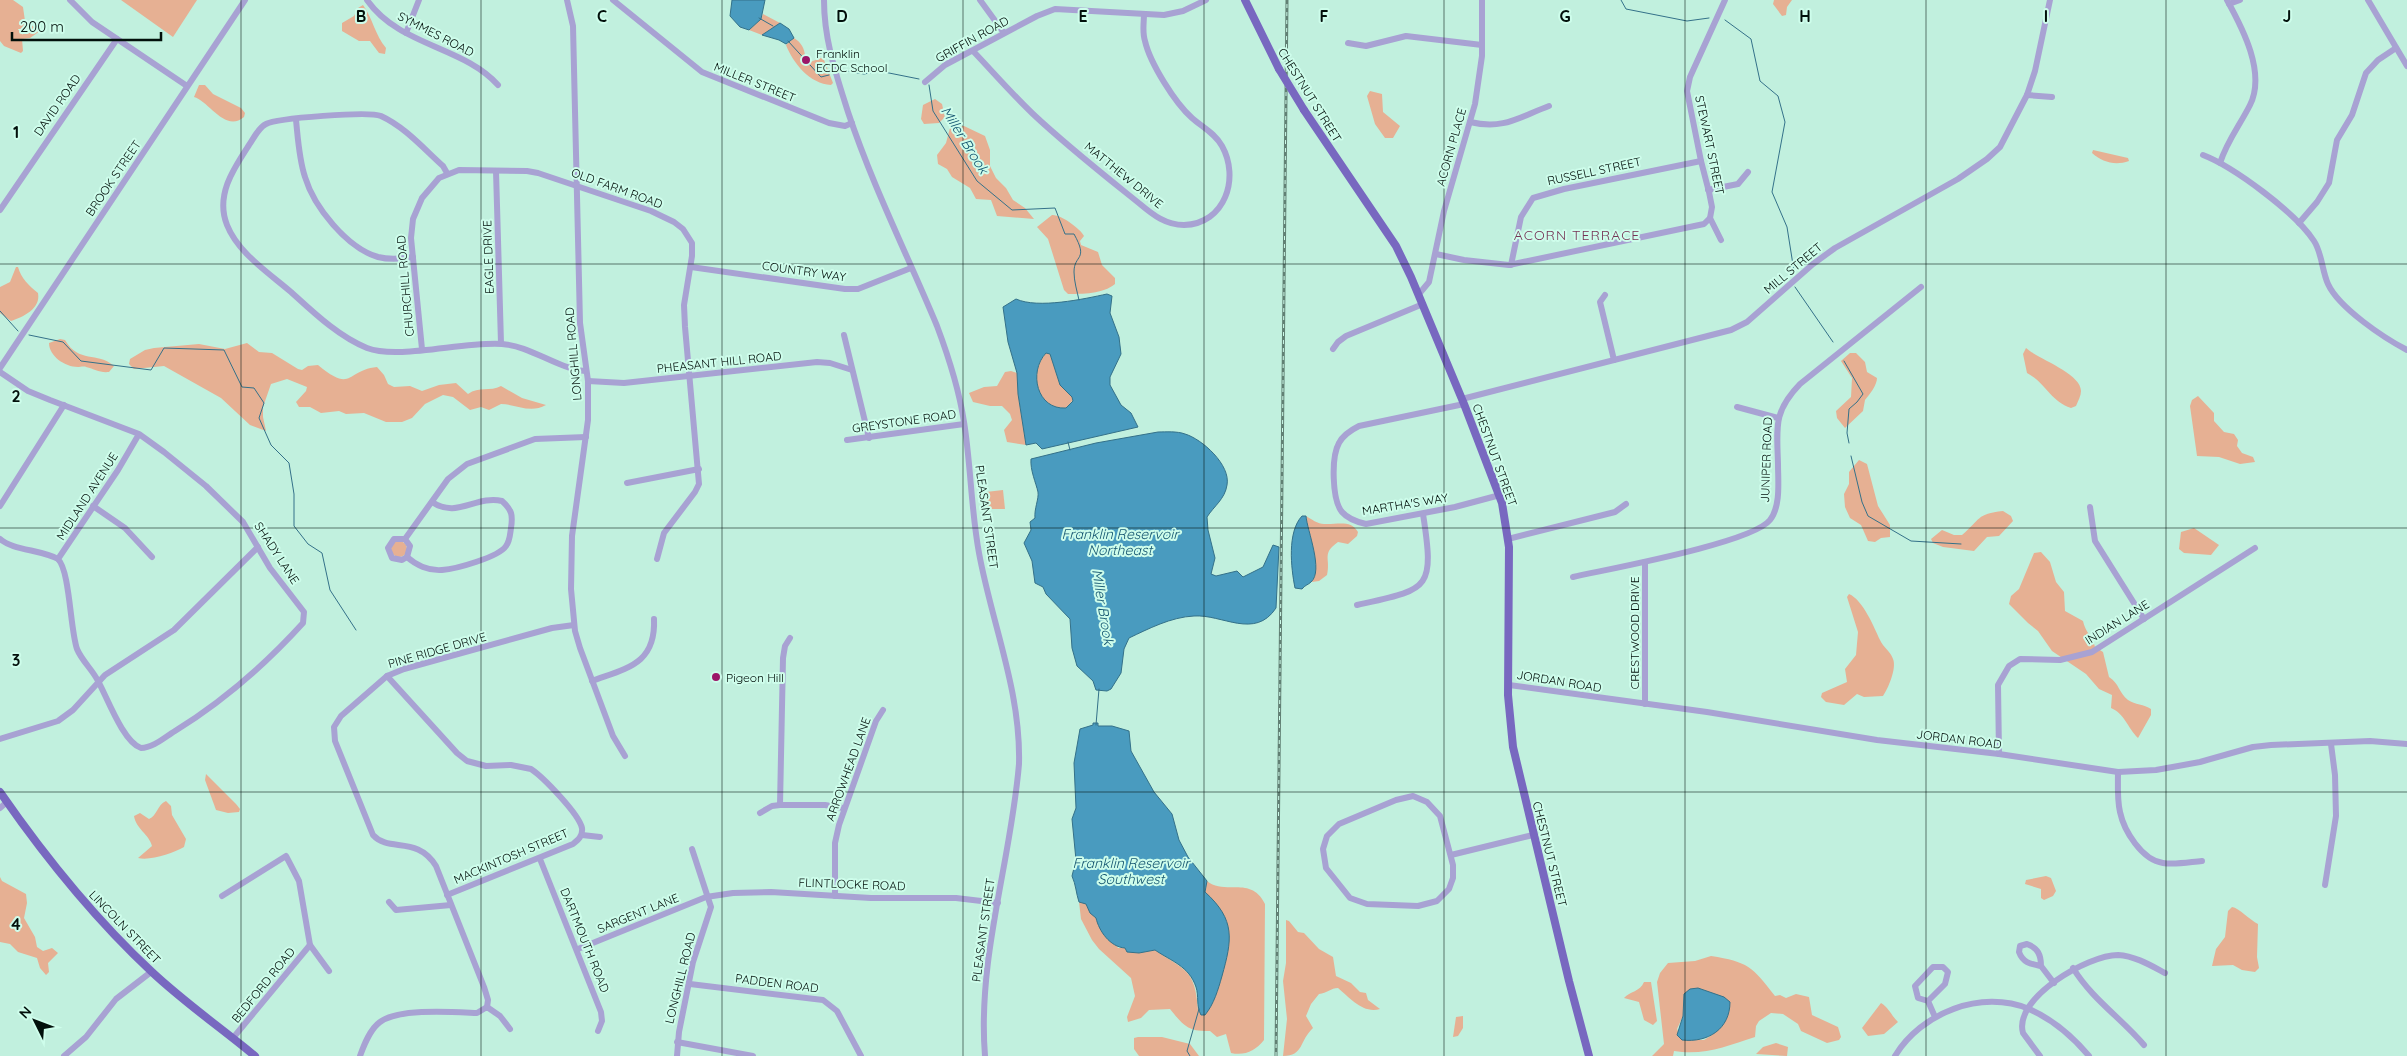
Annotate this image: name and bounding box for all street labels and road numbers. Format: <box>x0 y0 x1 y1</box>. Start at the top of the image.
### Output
street label: SYMMES ROAD <box>395 8 477 60</box>
street label: GRIFFIN ROAD <box>933 13 1012 65</box>
street label: CHESTNUT STREET <box>1275 45 1345 145</box>
street label: MILLER STREET <box>712 59 798 105</box>
street label: DAVID ROAD <box>30 71 84 139</box>
street label: STEWART STREET <box>1692 94 1728 196</box>
street label: ACORN PLACE <box>1433 106 1469 188</box>
street label: BROOK STREET <box>82 137 144 219</box>
street label: MATTHEW DRIVE <box>1082 139 1166 211</box>
street label: RUSSELL STREET <box>1546 154 1642 188</box>
street label: OLD FARM ROAD <box>569 164 665 212</box>
street label: EAGLE DRIVE <box>479 220 497 294</box>
street label: CHURCHILL ROAD <box>393 234 417 337</box>
street label: MILL STREET <box>1761 239 1825 297</box>
street label: COUNTRY WAY <box>761 258 847 284</box>
street label: LONGHILL ROAD <box>561 306 585 401</box>
street label: PHEASANT HILL ROAD <box>656 348 782 376</box>
street label: CHESTNUT STREET <box>1469 402 1521 508</box>
street label: GREYSTONE ROAD <box>851 406 957 436</box>
street label: JUNIPER ROAD <box>1757 416 1775 503</box>
street label: MIDLAND AVENUE <box>53 449 121 543</box>
street label: PLEASANT STREET <box>972 464 1002 570</box>
street label: MARTHA'S WAY <box>1361 490 1449 518</box>
street label: SHADY LANE <box>251 519 303 587</box>
street label: CRESTWOOD DRIVE <box>1627 576 1642 690</box>
street label: INDIAN LANE <box>2082 596 2152 648</box>
street label: PINE RIDGE DRIVE <box>386 629 488 671</box>
street label: JORDAN ROAD <box>1515 667 1603 695</box>
street label: ARROWHEAD LANE <box>822 715 874 823</box>
street label: JORDAN ROAD <box>1915 726 2003 752</box>
street label: CHESTNUT STREET <box>1530 800 1570 908</box>
street label: MACKINTOSH STREET <box>451 825 571 887</box>
street label: FLINTLOCKE ROAD <box>798 875 906 893</box>
street label: PLEASANT STREET <box>968 877 998 983</box>
street label: DARTMOUTH ROAD <box>557 885 613 995</box>
street label: LINCOLN STREET <box>86 887 164 967</box>
street label: SARGENT LANE <box>595 890 681 936</box>
street label: LONGHILL ROAD <box>661 930 699 1025</box>
street label: BEDFORD ROAD <box>228 944 298 1026</box>
street label: PADDEN ROAD <box>734 970 820 996</box>

